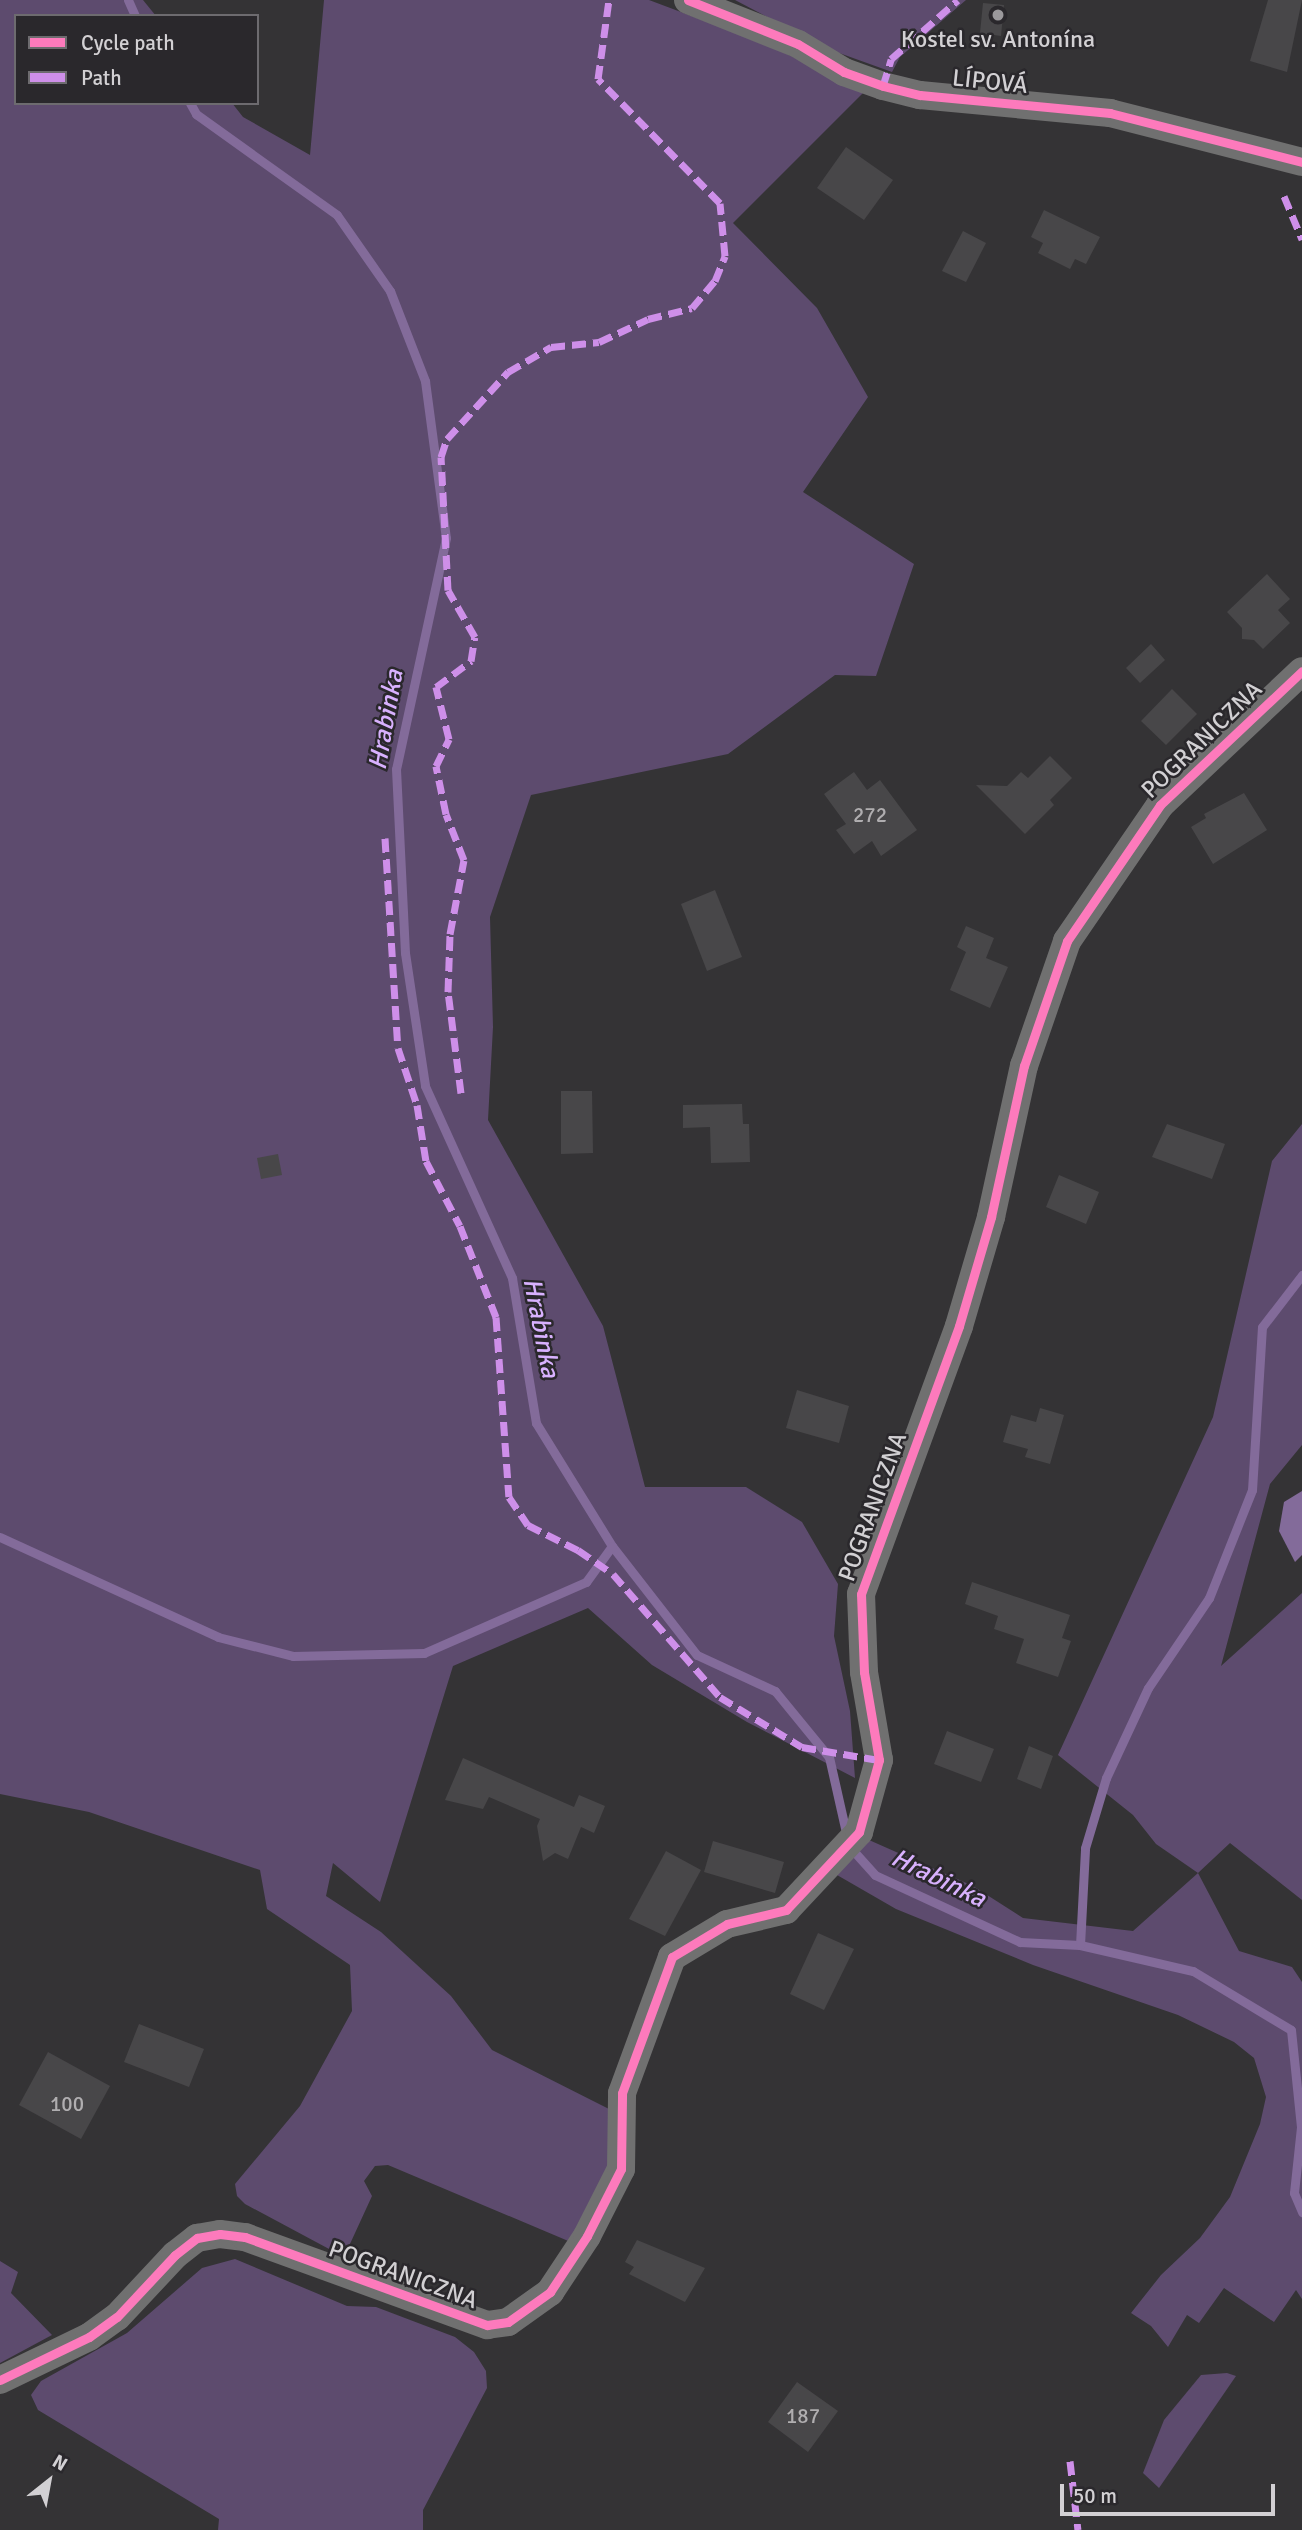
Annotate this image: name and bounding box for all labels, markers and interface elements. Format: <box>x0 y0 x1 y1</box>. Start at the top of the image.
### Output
marker: Kostel sv. Antonína <box>990 7 1006 23</box>
legend <box>14 14 259 105</box>
place label: Kostel sv. Antonína <box>901 26 1095 54</box>
text: Cycle path <box>81 30 175 56</box>
street label: LÍPOVÁ <box>951 64 1029 100</box>
text: Path <box>81 65 122 91</box>
water label: Hrabinka <box>363 667 411 773</box>
street label: POGRANICZNA <box>1136 675 1268 805</box>
house number: 272 <box>853 802 887 828</box>
water label: Hrabinka <box>515 1275 565 1381</box>
street label: POGRANICZNA <box>833 1429 913 1585</box>
water label: Hrabinka <box>886 1843 990 1915</box>
house number: 100 <box>50 2091 84 2117</box>
street label: POGRANICZNA <box>325 2235 481 2315</box>
house number: 187 <box>786 2403 820 2429</box>
north arrow <box>14 2446 84 2516</box>
text: N <box>48 2449 72 2477</box>
scale bar <box>1064 2470 1279 2514</box>
text: 50 m <box>1073 2483 1117 2509</box>

